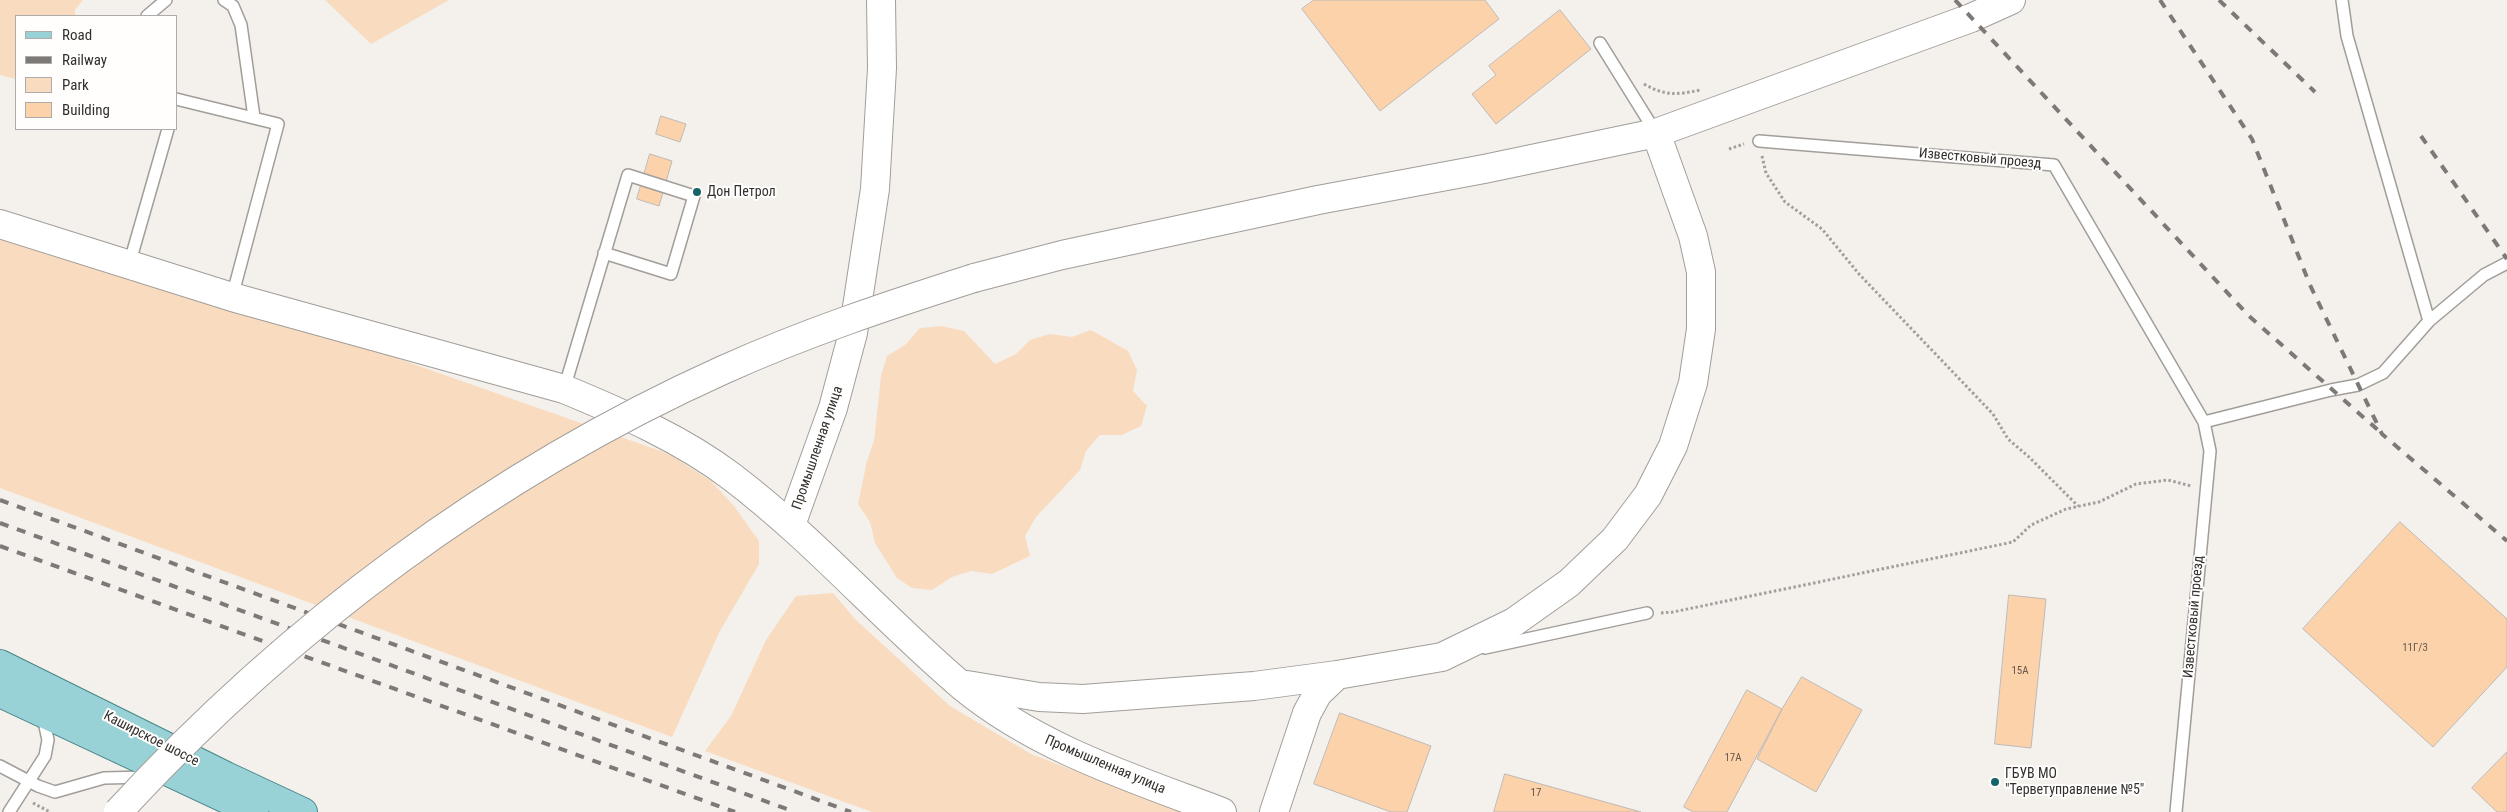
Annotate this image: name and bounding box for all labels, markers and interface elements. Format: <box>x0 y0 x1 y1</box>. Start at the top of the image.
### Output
legend <box>15 15 178 130</box>
text: Road <box>62 26 92 44</box>
text: Railway <box>62 51 107 69</box>
text: Park <box>62 76 89 94</box>
text: Building <box>62 101 110 119</box>
street label: Известковый проезд <box>1918 145 2042 173</box>
place label: Дон Петрол <box>707 184 776 200</box>
marker: Дон Петрол <box>691 186 703 198</box>
street label: Промышленная улица <box>789 384 847 512</box>
street label: Известковый проезд <box>2180 555 2208 679</box>
house number: 11Г/3 <box>2402 641 2428 655</box>
house number: 15А <box>2011 664 2029 678</box>
street label: Каширское шоссе <box>101 708 201 770</box>
street label: Промышленная улица <box>1042 732 1168 798</box>
house number: 17А <box>1724 751 1742 765</box>
place label: ГБУВ МО "Терветуправление №5" <box>2005 766 2144 799</box>
marker: ГБУВ МО "Терветуправление №5" <box>1989 776 2001 788</box>
house number: 17 <box>1531 786 1541 800</box>

